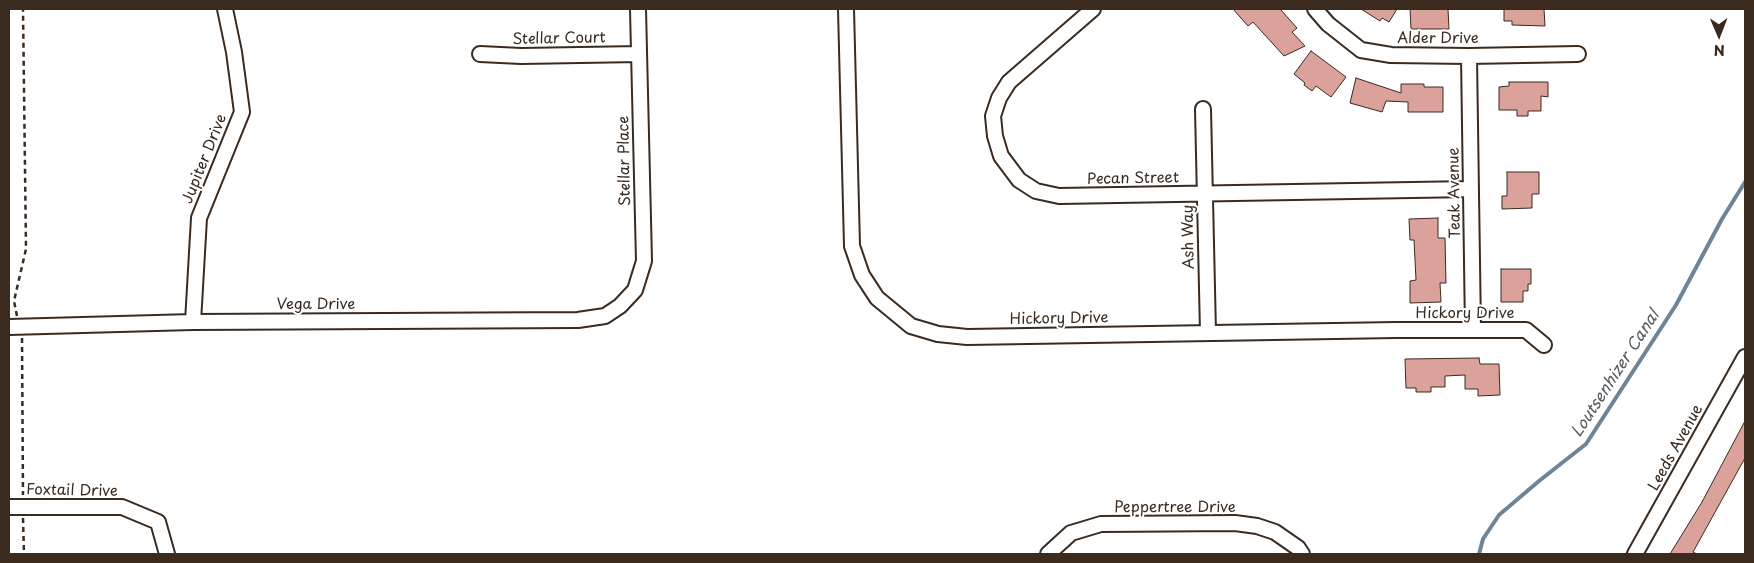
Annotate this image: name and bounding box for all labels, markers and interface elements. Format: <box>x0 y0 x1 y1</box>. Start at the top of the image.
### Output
north arrow <box>1694 10 1744 60</box>
street label: Stellar Court <box>512 29 606 49</box>
street label: Alder Drive <box>1397 30 1479 48</box>
text: N <box>1714 40 1725 61</box>
street label: Jupiter Drive <box>179 112 231 206</box>
street label: Stellar Place <box>615 116 635 206</box>
street label: Teak Avenue <box>1445 147 1465 239</box>
street label: Pecan Street <box>1087 169 1179 189</box>
street label: Ash Way <box>1179 205 1199 269</box>
street label: Vega Drive <box>277 296 355 314</box>
street label: Hickory Drive <box>1416 305 1514 323</box>
water label: Loutsenhizer Canal <box>1568 307 1664 441</box>
street label: Hickory Drive <box>1009 309 1109 329</box>
street label: Leeds Avenue <box>1645 402 1707 494</box>
street label: Foxtail Drive <box>26 481 118 501</box>
street label: Peppertree Drive <box>1114 499 1236 517</box>

